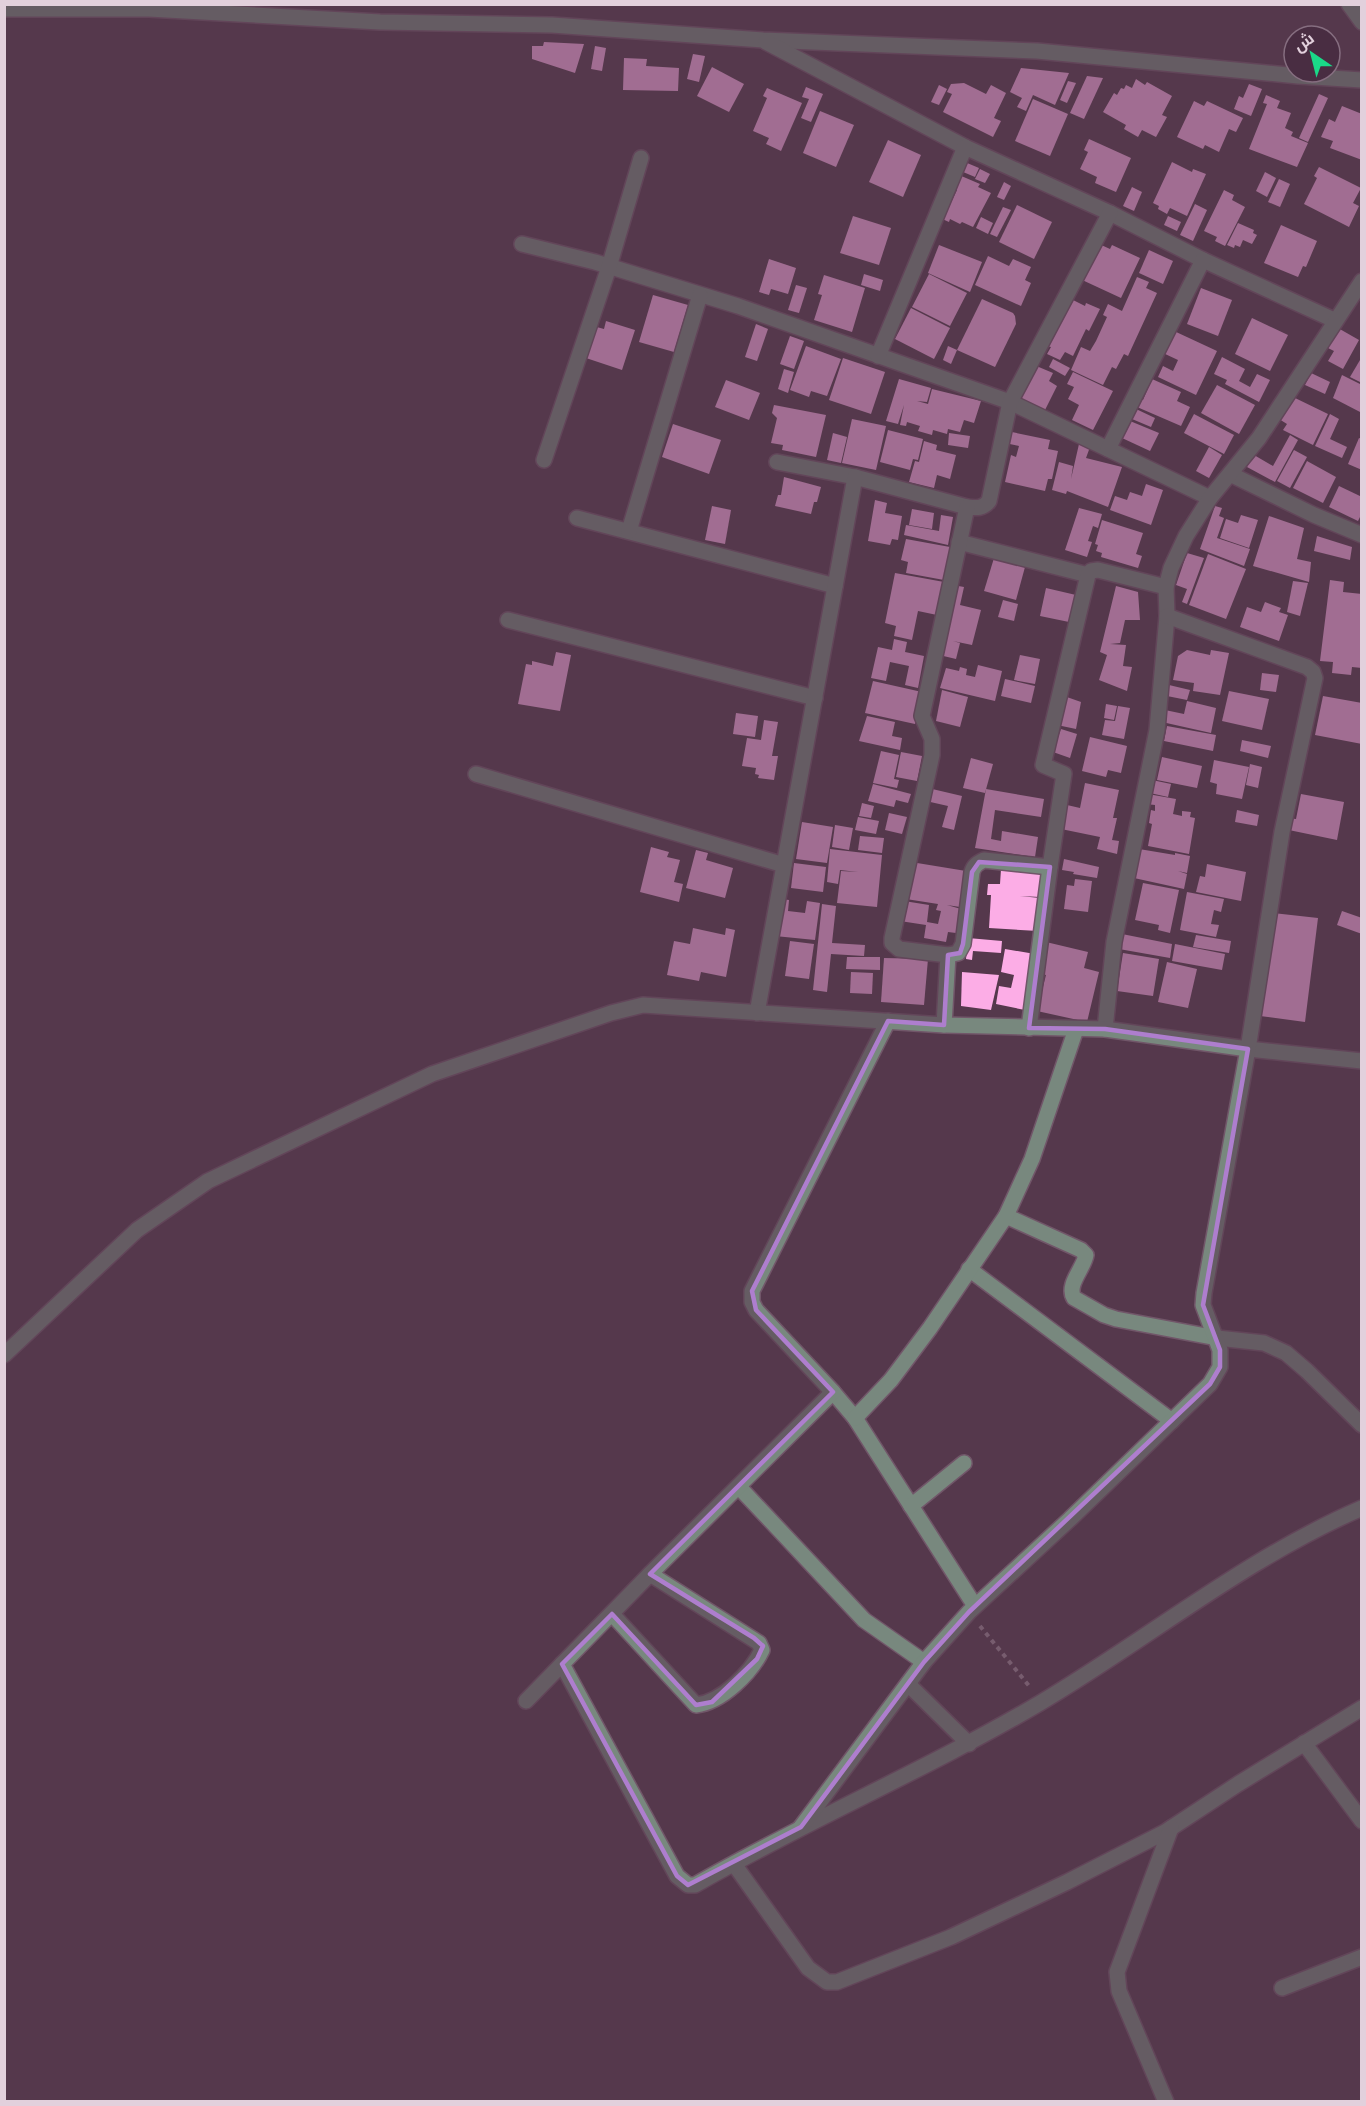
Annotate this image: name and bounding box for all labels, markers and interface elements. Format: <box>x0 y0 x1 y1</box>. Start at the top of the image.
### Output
north arrow <box>1282 24 1342 84</box>
text: ش <box>1290 29 1318 56</box>

